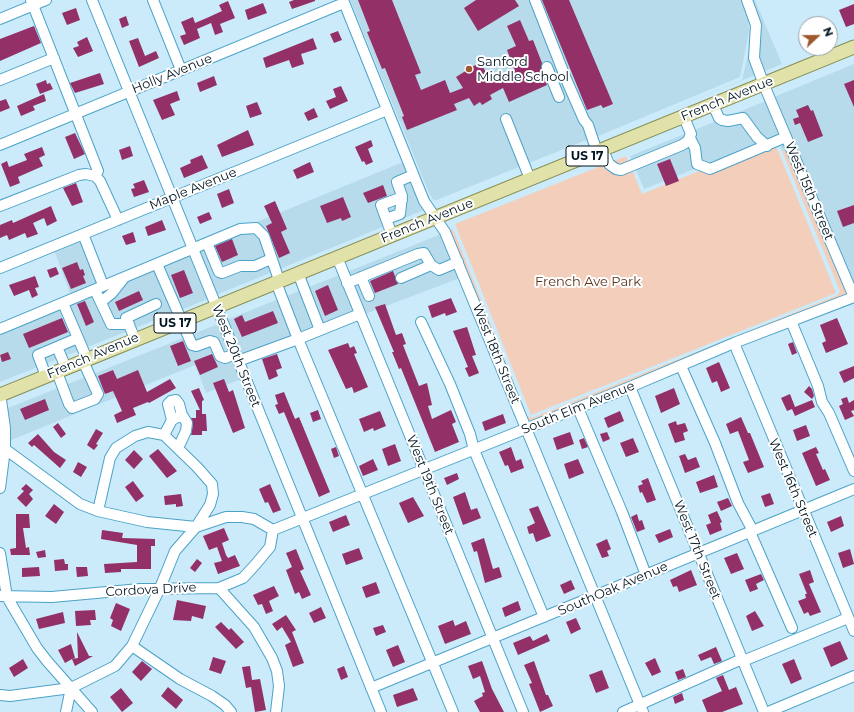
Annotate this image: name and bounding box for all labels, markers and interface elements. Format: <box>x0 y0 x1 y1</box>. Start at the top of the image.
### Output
north arrow <box>798 16 838 56</box>
text: N <box>820 25 836 39</box>
street label: Holly Avenue <box>130 51 214 97</box>
place label: Sanford Middle School <box>477 54 569 85</box>
marker: Sanford Middle School <box>464 64 474 74</box>
street label: French Avenue <box>679 73 775 125</box>
street label: West 15th Street <box>781 139 837 243</box>
road number: US 17 <box>566 146 608 166</box>
street label: Maple Avenue <box>147 164 239 214</box>
street label: French Avenue <box>379 195 475 247</box>
park label: French Ave Park <box>535 274 641 290</box>
street label: West 20th Street <box>208 302 264 410</box>
street label: West 18th Street <box>469 302 523 406</box>
road number: US 17 <box>154 313 196 333</box>
street label: French Avenue <box>45 330 141 382</box>
street label: South Elm Avenue <box>519 378 637 438</box>
street label: West 19th Street <box>403 433 457 537</box>
street label: West 16th Street <box>765 436 821 540</box>
street label: West 17th Street <box>670 498 724 602</box>
street label: SouthOak Avenue <box>556 559 670 619</box>
street label: Cordova Drive <box>105 580 197 600</box>

